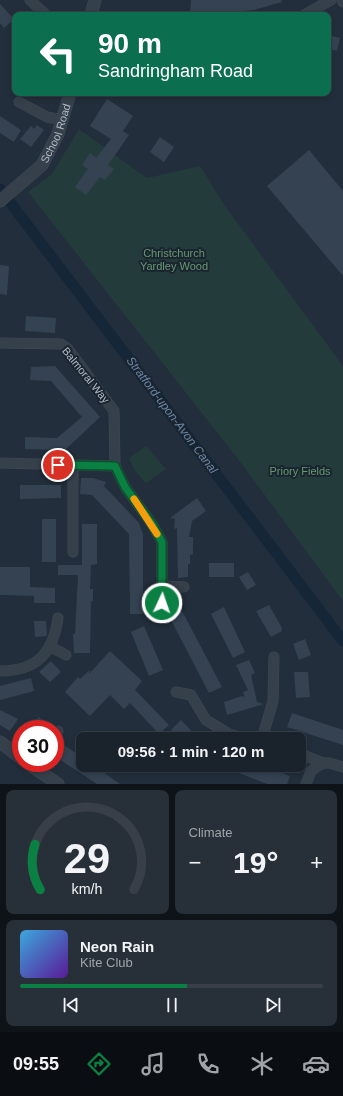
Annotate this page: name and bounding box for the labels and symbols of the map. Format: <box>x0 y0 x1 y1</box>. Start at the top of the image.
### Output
street label: School Road <box>38 102 73 165</box>
park label: Christchurch Yardley Wood <box>140 247 208 272</box>
street label: Balmoral Way <box>60 345 112 406</box>
water label: Stratford-upon-Avon Canal <box>124 354 221 476</box>
pin <box>41 448 75 482</box>
park label: Priory Fields <box>269 465 331 477</box>
position arrow <box>141 582 183 624</box>
speed limit sign: 30 <box>12 720 64 772</box>

